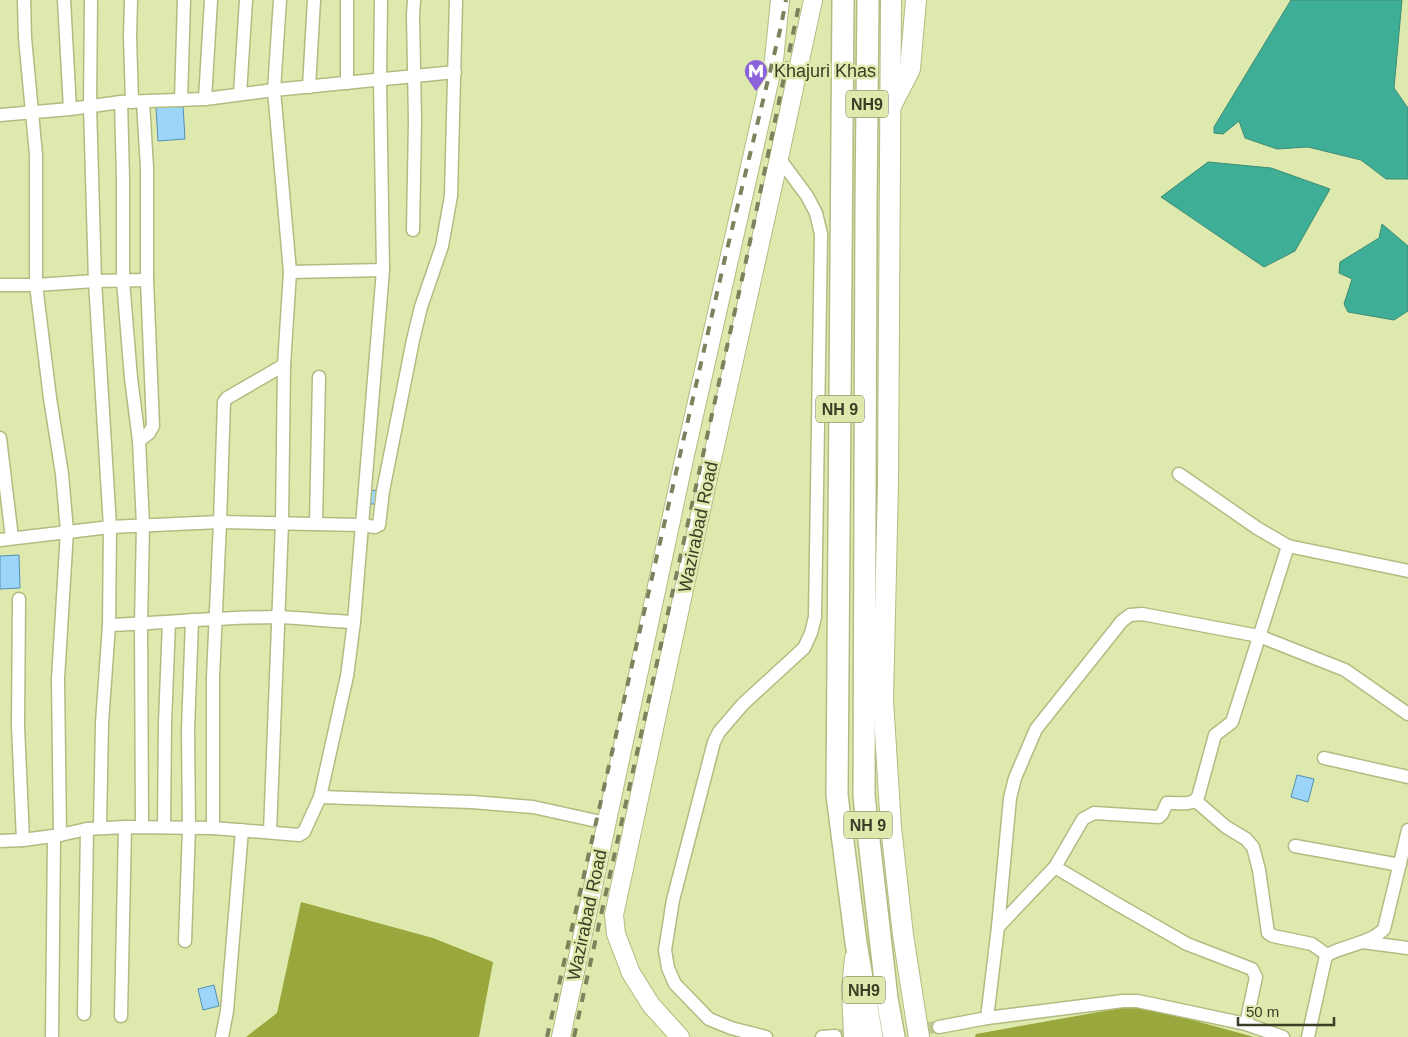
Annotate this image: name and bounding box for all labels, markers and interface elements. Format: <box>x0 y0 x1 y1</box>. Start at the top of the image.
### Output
metro station icon: Khajuri Khas <box>743 58 769 92</box>
place label: Khajuri Khas <box>774 61 876 81</box>
road number: NH9 <box>846 90 888 118</box>
road number: NH 9 <box>816 396 864 422</box>
street label: Wazirabad Road <box>674 460 722 594</box>
road number: NH 9 <box>844 812 892 838</box>
street label: Wazirabad Road <box>563 848 611 982</box>
road number: NH9 <box>843 976 885 1004</box>
scale bar <box>1238 994 1334 1026</box>
text: 50 m <box>1246 1003 1279 1020</box>

